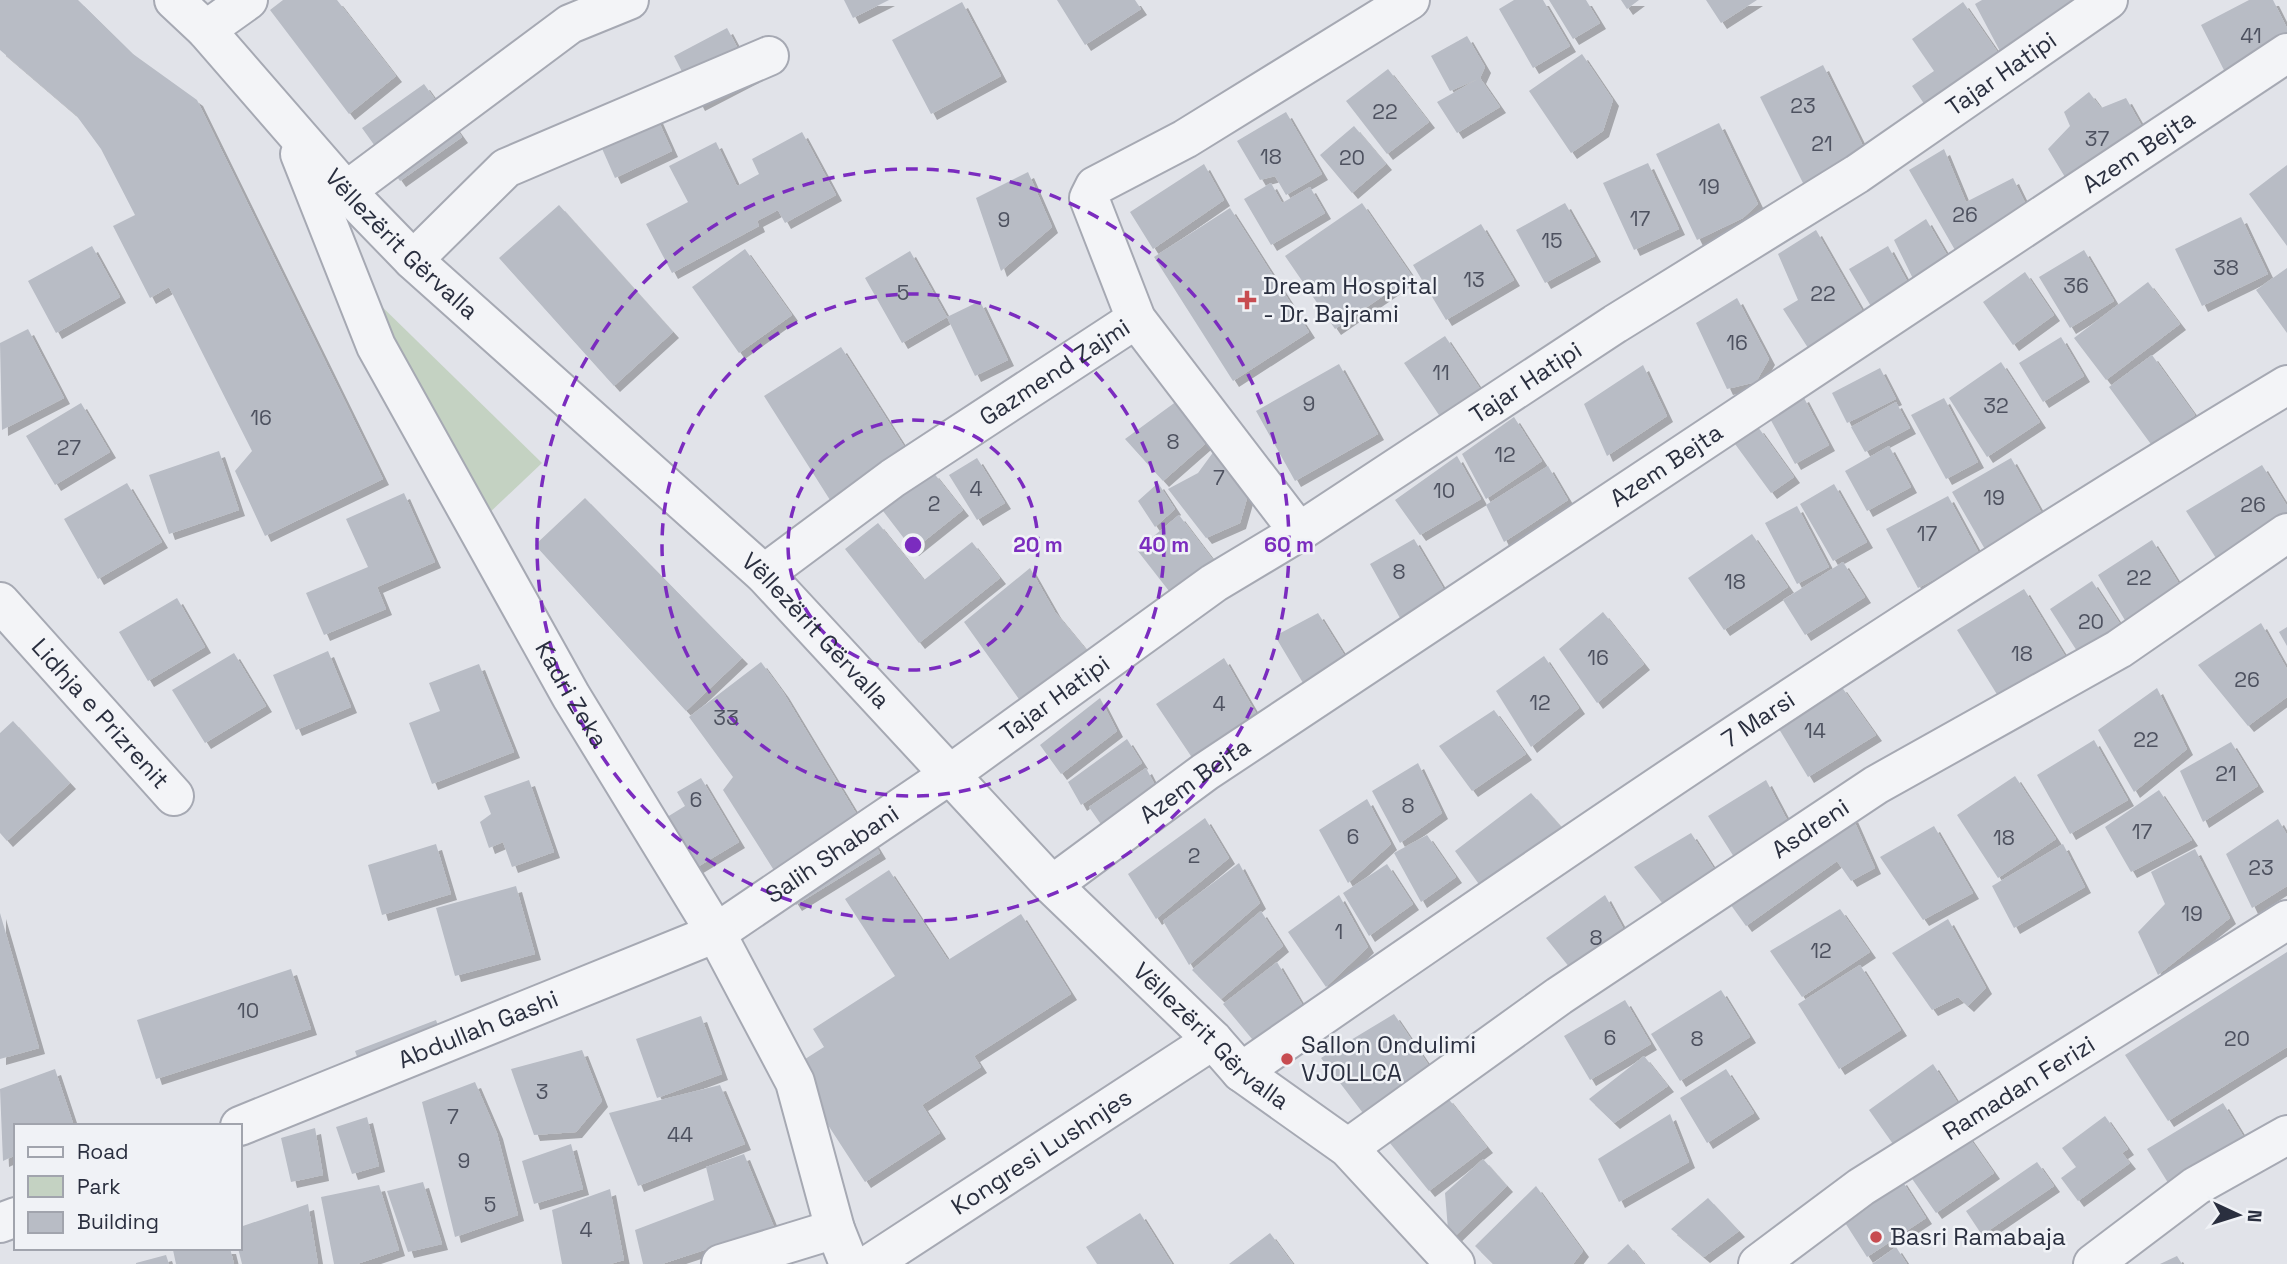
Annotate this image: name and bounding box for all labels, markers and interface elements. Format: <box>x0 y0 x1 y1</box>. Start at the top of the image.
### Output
house number: 41 <box>2240 22 2262 49</box>
street label: Tajar Hatipi <box>1940 24 2062 123</box>
house number: 23 <box>1790 92 1816 119</box>
house number: 22 <box>1372 98 1398 125</box>
street label: Azem Bejta <box>2076 103 2201 200</box>
house number: 37 <box>2085 125 2109 152</box>
house number: 21 <box>1811 130 1833 157</box>
house number: 18 <box>1260 143 1282 170</box>
house number: 20 <box>1339 144 1365 171</box>
street label: Vëllezërit Gërvalla <box>318 162 485 326</box>
house number: 19 <box>1698 173 1720 200</box>
house number: 26 <box>1952 201 1978 228</box>
house number: 17 <box>1630 205 1650 232</box>
house number: 9 <box>998 206 1010 233</box>
house number: 15 <box>1541 227 1563 254</box>
house number: 38 <box>2213 254 2239 281</box>
house number: 13 <box>1463 266 1485 293</box>
place label: Dream Hospital - Dr. Bajrami <box>1263 270 1438 329</box>
house number: 36 <box>2063 272 2089 299</box>
house number: 5 <box>897 279 909 306</box>
house number: 22 <box>1810 280 1836 307</box>
marker: Dream Hospital - Dr. Bajrami <box>1237 290 1257 310</box>
street label: Gazmend Zajmi <box>973 311 1135 432</box>
house number: 16 <box>1726 329 1748 356</box>
street label: Tajar Hatipi <box>1464 334 1587 430</box>
house number: 11 <box>1432 359 1450 386</box>
house number: 9 <box>1303 390 1315 417</box>
house number: 32 <box>1983 392 2009 419</box>
house number: 16 <box>250 404 272 431</box>
street label: Azem Bejta <box>1604 416 1728 514</box>
house number: 8 <box>1166 428 1180 455</box>
house number: 27 <box>57 434 81 461</box>
house number: 12 <box>1494 441 1516 468</box>
house number: 7 <box>1213 464 1225 491</box>
house number: 4 <box>969 475 983 502</box>
house number: 10 <box>1433 477 1455 504</box>
house number: 19 <box>1983 484 2005 511</box>
house number: 2 <box>928 490 940 517</box>
house number: 26 <box>2240 491 2266 518</box>
house number: 17 <box>1917 520 1937 547</box>
text: 20 m <box>1013 531 1063 558</box>
text: 40 m <box>1139 531 1189 558</box>
text: 60 m <box>1264 531 1314 558</box>
centre of rings <box>901 533 925 557</box>
street label: Vëllezërit Gërvalla <box>735 545 897 715</box>
house number: 8 <box>1392 558 1406 585</box>
house number: 22 <box>2126 564 2152 591</box>
house number: 18 <box>1724 568 1746 595</box>
house number: 20 <box>2078 608 2104 635</box>
street label: Lidhja e Prizrenit <box>25 632 176 795</box>
street label: Kadri Zeka <box>528 635 615 754</box>
house number: 18 <box>2011 640 2033 667</box>
house number: 16 <box>1587 644 1609 671</box>
street label: Tajar Hatipi <box>994 648 1116 748</box>
house number: 26 <box>2234 666 2260 693</box>
street label: 7 Marsi <box>1715 684 1801 755</box>
house number: 12 <box>1529 689 1551 716</box>
house number: 4 <box>1212 690 1226 717</box>
house number: 33 <box>713 704 739 731</box>
house number: 14 <box>1804 717 1826 744</box>
house number: 22 <box>2133 726 2159 753</box>
street label: Azem Bejta <box>1133 730 1256 830</box>
house number: 21 <box>2215 760 2237 787</box>
house number: 6 <box>690 786 702 813</box>
street label: Asdreni <box>1765 791 1855 865</box>
house number: 8 <box>1401 792 1415 819</box>
street label: Salih Shabani <box>759 798 904 910</box>
house number: 17 <box>2132 818 2152 845</box>
house number: 6 <box>1347 823 1359 850</box>
house number: 18 <box>1993 824 2015 851</box>
house number: 2 <box>1188 842 1200 869</box>
house number: 23 <box>2248 854 2274 881</box>
house number: 19 <box>2181 900 2203 927</box>
house number: 1 <box>1335 918 1343 945</box>
house number: 8 <box>1589 924 1603 951</box>
house number: 12 <box>1810 937 1832 964</box>
street label: Vëllezërit Gërvalla <box>1127 955 1296 1116</box>
street label: Abdullah Gashi <box>393 983 563 1075</box>
house number: 10 <box>237 997 259 1024</box>
house number: 6 <box>1604 1024 1616 1051</box>
house number: 8 <box>1690 1025 1704 1052</box>
house number: 20 <box>2224 1025 2250 1052</box>
street label: Ramadan Ferizi <box>1937 1028 2100 1147</box>
place label: Sallon Ondulimi VJOLLCA <box>1301 1029 1476 1088</box>
marker: Sallon Ondulimi VJOLLCA <box>1279 1051 1295 1067</box>
house number: 3 <box>536 1078 548 1105</box>
street label: Kongresi Lushnjes <box>945 1081 1137 1222</box>
house number: 7 <box>447 1103 459 1130</box>
house number: 44 <box>667 1121 693 1148</box>
legend <box>14 1124 242 1250</box>
text: Road <box>77 1138 129 1165</box>
house number: 9 <box>458 1147 470 1174</box>
text: Park <box>77 1173 121 1200</box>
north arrow <box>2203 1180 2273 1250</box>
house number: 5 <box>484 1191 496 1218</box>
text: Building <box>77 1208 159 1235</box>
text: N <box>2242 1209 2267 1223</box>
house number: 4 <box>579 1216 593 1243</box>
place label: Basri Ramabaja <box>1890 1221 2066 1252</box>
marker: Basri Ramabaja <box>1868 1229 1884 1245</box>

